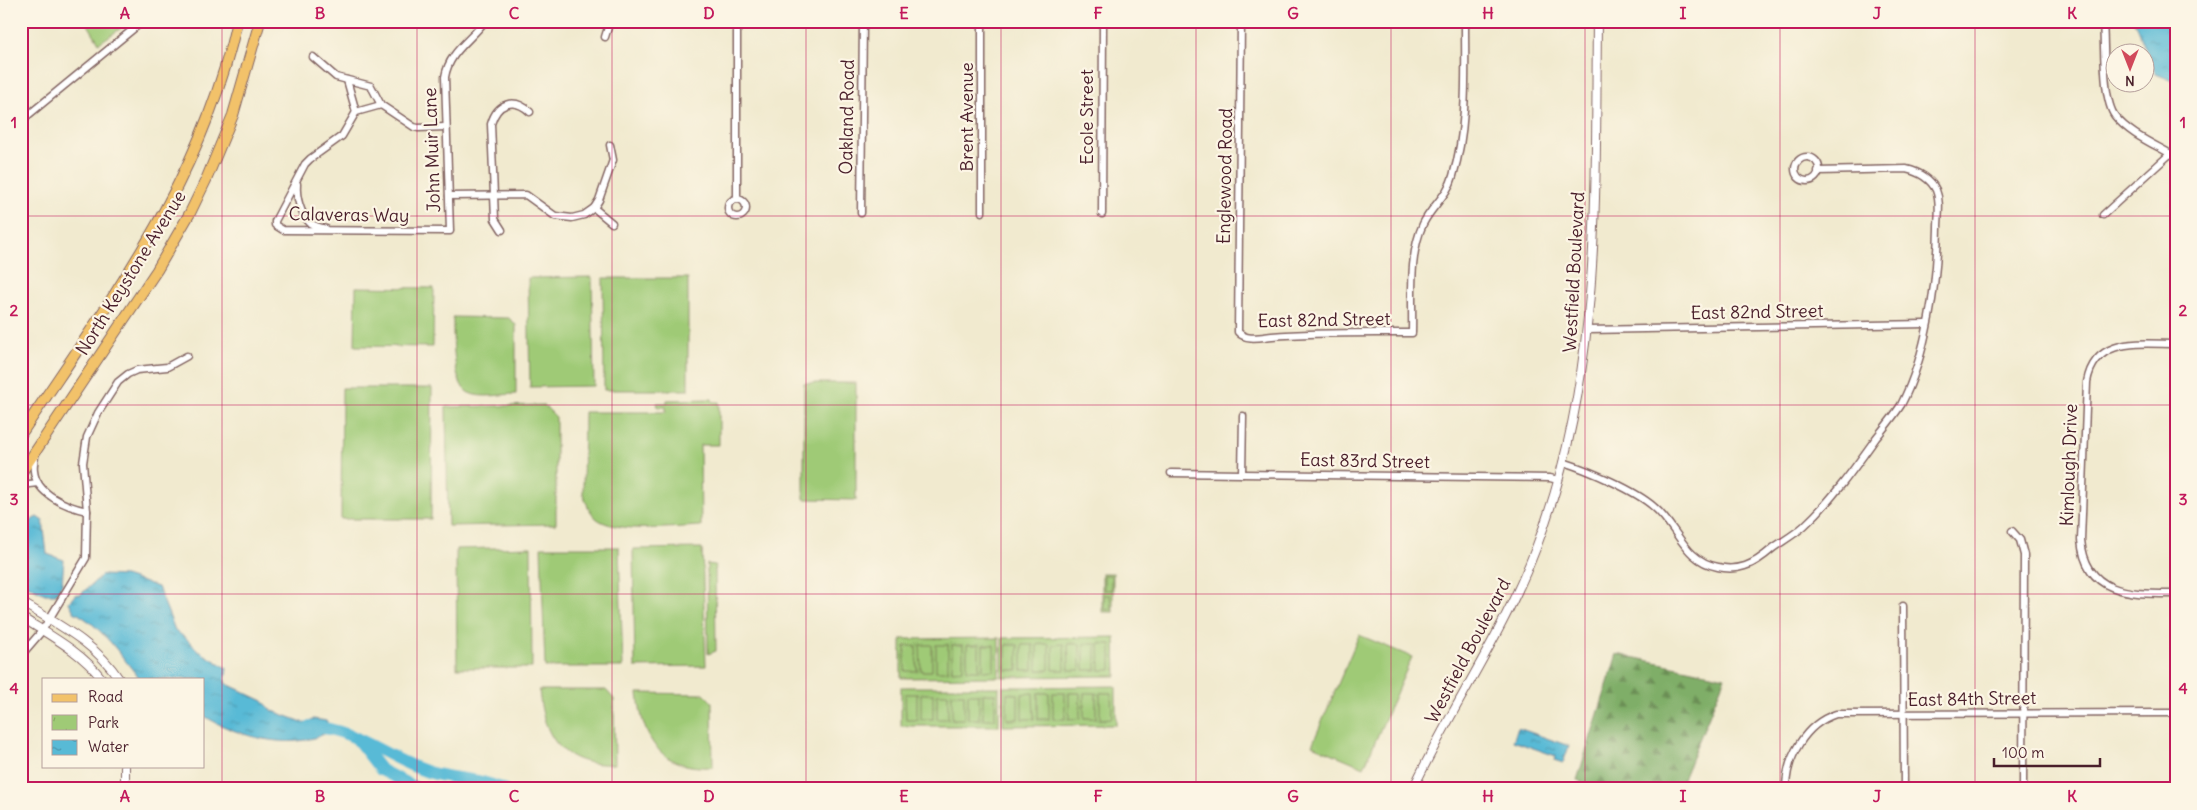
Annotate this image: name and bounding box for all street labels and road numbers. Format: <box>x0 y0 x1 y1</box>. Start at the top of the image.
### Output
street label: Oakland Road <box>834 59 859 175</box>
street label: Brent Avenue <box>955 62 978 172</box>
street label: Ecole Street <box>1075 69 1098 165</box>
street label: John Muir Lane <box>418 87 445 213</box>
street label: Englewood Road <box>1212 107 1237 244</box>
street label: North Keystone Avenue <box>70 186 191 359</box>
street label: Westfield Boulevard <box>1558 191 1589 353</box>
street label: Calaveras Way <box>288 202 410 227</box>
street label: East 82nd Street <box>1690 299 1824 324</box>
street label: East 82nd Street <box>1257 307 1391 332</box>
street label: Kimlough Drive <box>2055 403 2082 527</box>
street label: East 83rd Street <box>1300 448 1430 473</box>
street label: Westfield Boulevard <box>1420 574 1516 727</box>
street label: East 84th Street <box>1907 686 2037 711</box>

